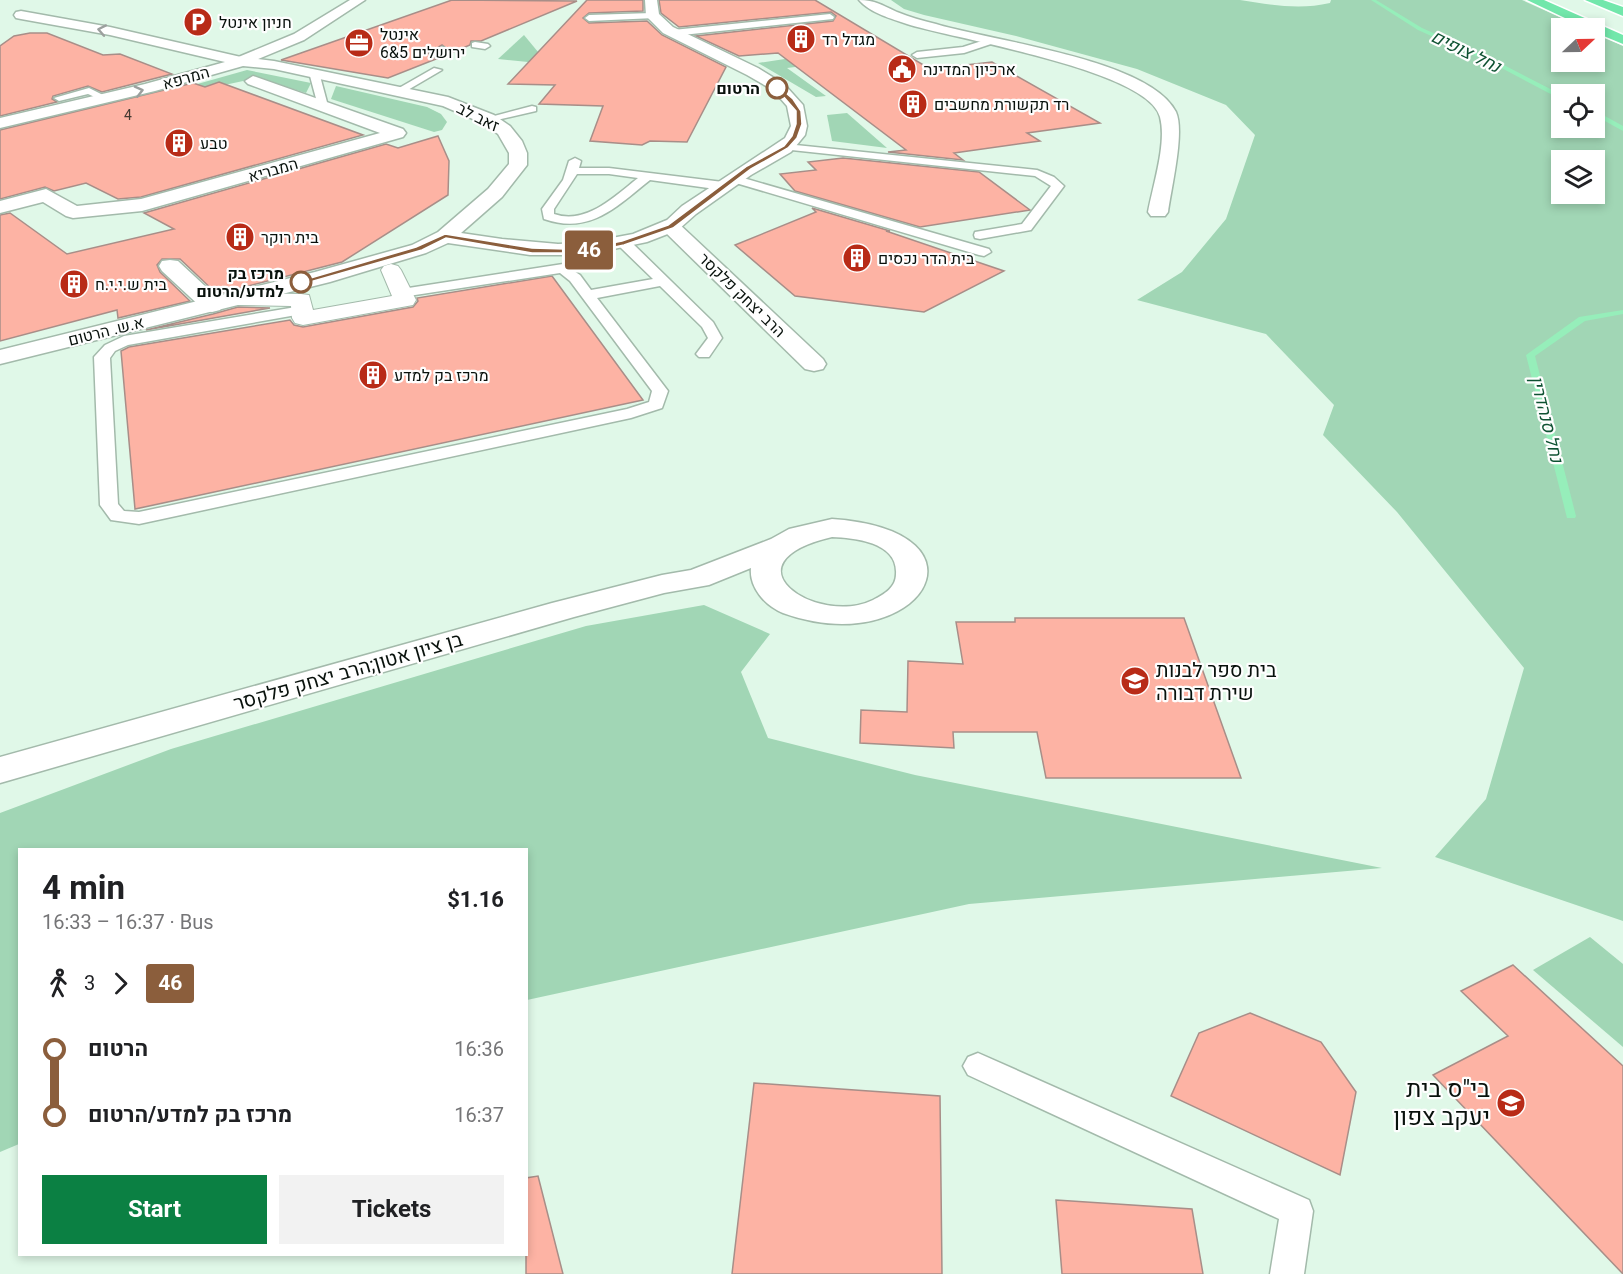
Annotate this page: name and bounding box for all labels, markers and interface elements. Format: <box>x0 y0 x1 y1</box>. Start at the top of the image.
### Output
parking icon: חניון אינטל <box>182 6 214 38</box>
place label: חניון אינטל <box>219 13 292 32</box>
north arrow <box>1551 18 1605 72</box>
map controls <box>1551 18 1605 204</box>
building icon: מגדל רד <box>785 23 817 55</box>
one-way arrow <box>98 24 108 37</box>
place label: אינטל ירושלים 5&6 <box>380 25 465 62</box>
water label: נחל צופים <box>1428 25 1505 77</box>
office icon: אינטל ירושלים 5&6 <box>343 27 375 59</box>
place label: מגדל רד <box>822 30 875 49</box>
public building icon: ארכיון המדינה <box>886 53 918 85</box>
place label: ארכיון המדינה <box>923 60 1016 79</box>
street label: המרפא <box>160 62 212 94</box>
marker: הרטום <box>766 77 788 99</box>
place label: הרטום <box>716 79 760 98</box>
button: locate <box>1551 84 1605 138</box>
one-way arrow <box>134 85 144 98</box>
building icon: רד תקשורת מחשבים <box>897 88 929 120</box>
place label: רד תקשורת מחשבים <box>934 95 1069 114</box>
street label: זאב לב <box>454 98 503 136</box>
house number: 4 <box>124 107 132 123</box>
building icon: טבע <box>163 127 195 159</box>
place label: טבע <box>200 134 228 153</box>
button: layers <box>1551 150 1605 204</box>
street label: המבריא <box>246 154 300 186</box>
building icon: בית רוקר <box>224 221 256 253</box>
place label: בית רוקר <box>261 228 319 247</box>
line badge: 46 <box>562 230 616 270</box>
text: 46 <box>577 238 601 262</box>
building icon: בית הדר נכסים <box>841 242 873 274</box>
street label: הרב יצחק פלקסר <box>695 249 789 341</box>
place label: בית הדר נכסים <box>878 249 975 268</box>
place label: מרכז בק למדע/הרטום <box>196 264 284 301</box>
building icon: בית ש.י.י.ח <box>58 268 90 300</box>
marker: מרכז בק למדע/הרטום <box>290 271 312 293</box>
place label: בית ש.י.י.ח <box>95 275 168 294</box>
street label: א.ש. הרטום <box>66 312 146 350</box>
building icon: מרכז בק למדע <box>357 359 389 391</box>
place label: מרכז בק למדע <box>394 366 489 385</box>
water label: נחל סנהדרין <box>1526 374 1568 466</box>
street label: בן ציון אטון;הרב יצחק פלקסר <box>231 627 466 715</box>
place label: בית ספר לבנות שירת דבורה <box>1156 658 1277 705</box>
school or university icon: בית ספר לבנות שירת דבורה <box>1119 665 1151 697</box>
text: 4 min <box>42 868 125 907</box>
text: $1.16 <box>447 887 504 912</box>
text: 16:33 – 16:37 · Bus <box>42 910 214 934</box>
icon: walk <box>42 967 75 1000</box>
icon: forward <box>104 967 137 1000</box>
text: 3 <box>84 971 95 995</box>
text: 46 <box>158 971 182 995</box>
text: הרטום <box>88 1036 148 1061</box>
text: 16:36 <box>454 1037 504 1061</box>
place label: בי"ס בית יעקב צפון <box>1393 1075 1490 1131</box>
school or university icon: בי"ס בית יעקב צפון <box>1495 1087 1527 1119</box>
text: מרכז בק למדע/הרטום <box>88 1102 292 1127</box>
text: 16:37 <box>454 1103 504 1127</box>
button: Start <box>42 1175 267 1244</box>
button: Tickets <box>279 1175 504 1244</box>

